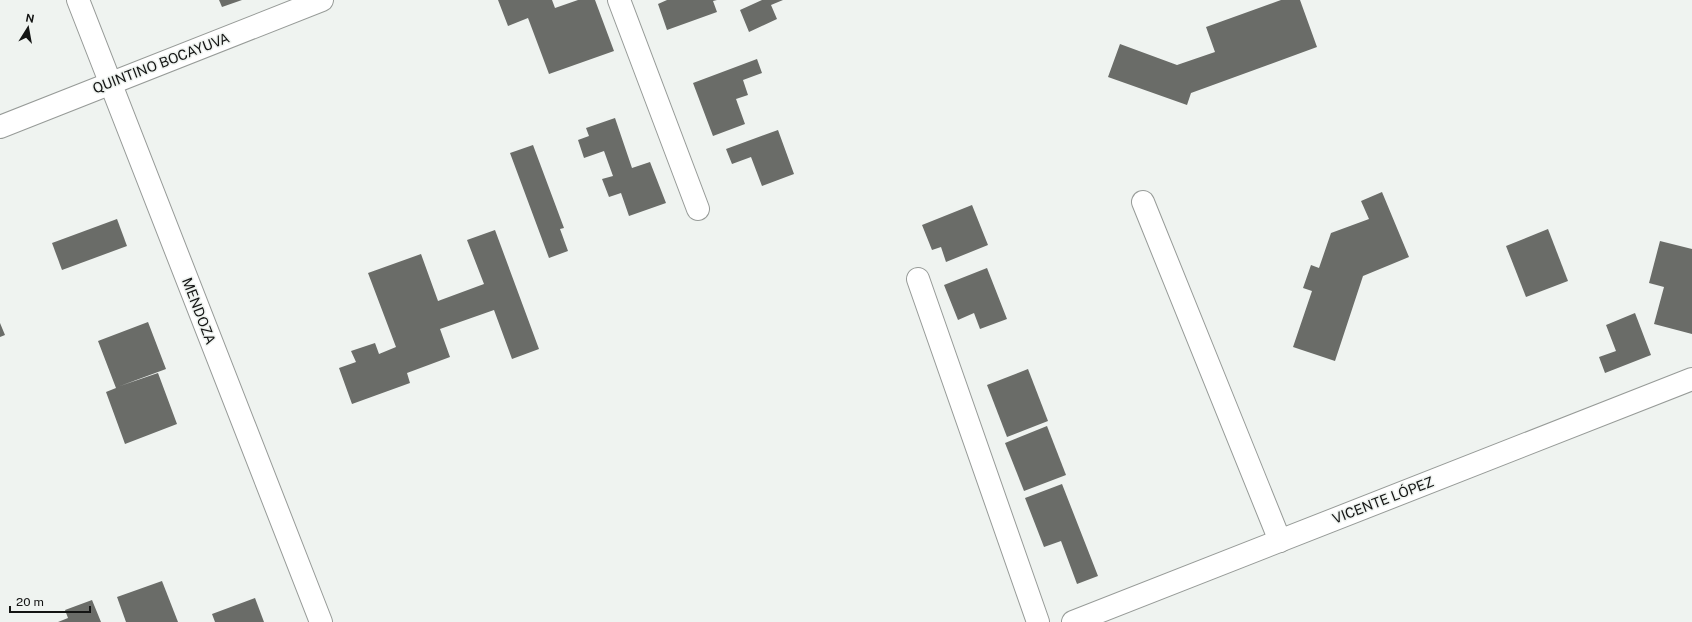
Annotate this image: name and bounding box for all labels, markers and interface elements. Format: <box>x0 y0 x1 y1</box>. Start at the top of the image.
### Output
north arrow <box>8 8 48 48</box>
text: N <box>25 11 35 25</box>
street label: QUINTINO BOCAYUVA <box>90 30 232 96</box>
street label: MENDOZA <box>179 275 219 347</box>
street label: VICENTE LÓPEZ <box>1329 471 1436 527</box>
scale bar <box>10 588 90 614</box>
text: 20 m <box>16 595 44 609</box>

